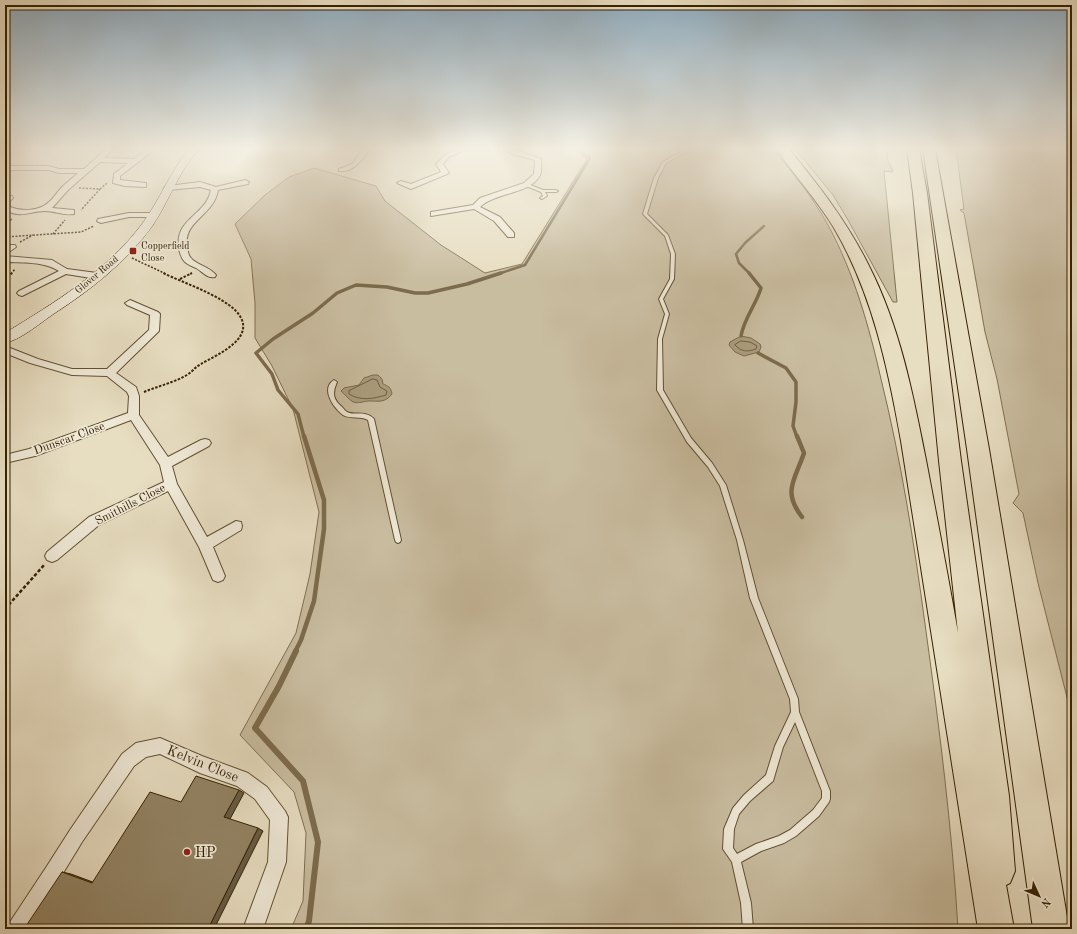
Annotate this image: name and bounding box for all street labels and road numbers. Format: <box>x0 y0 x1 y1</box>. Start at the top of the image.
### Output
street label: Glover Road <box>73 254 120 296</box>
street label: Dunscar Close <box>32 420 107 457</box>
street label: Smithills Close <box>93 482 168 528</box>
street label: Kelvin Close <box>165 743 241 785</box>

